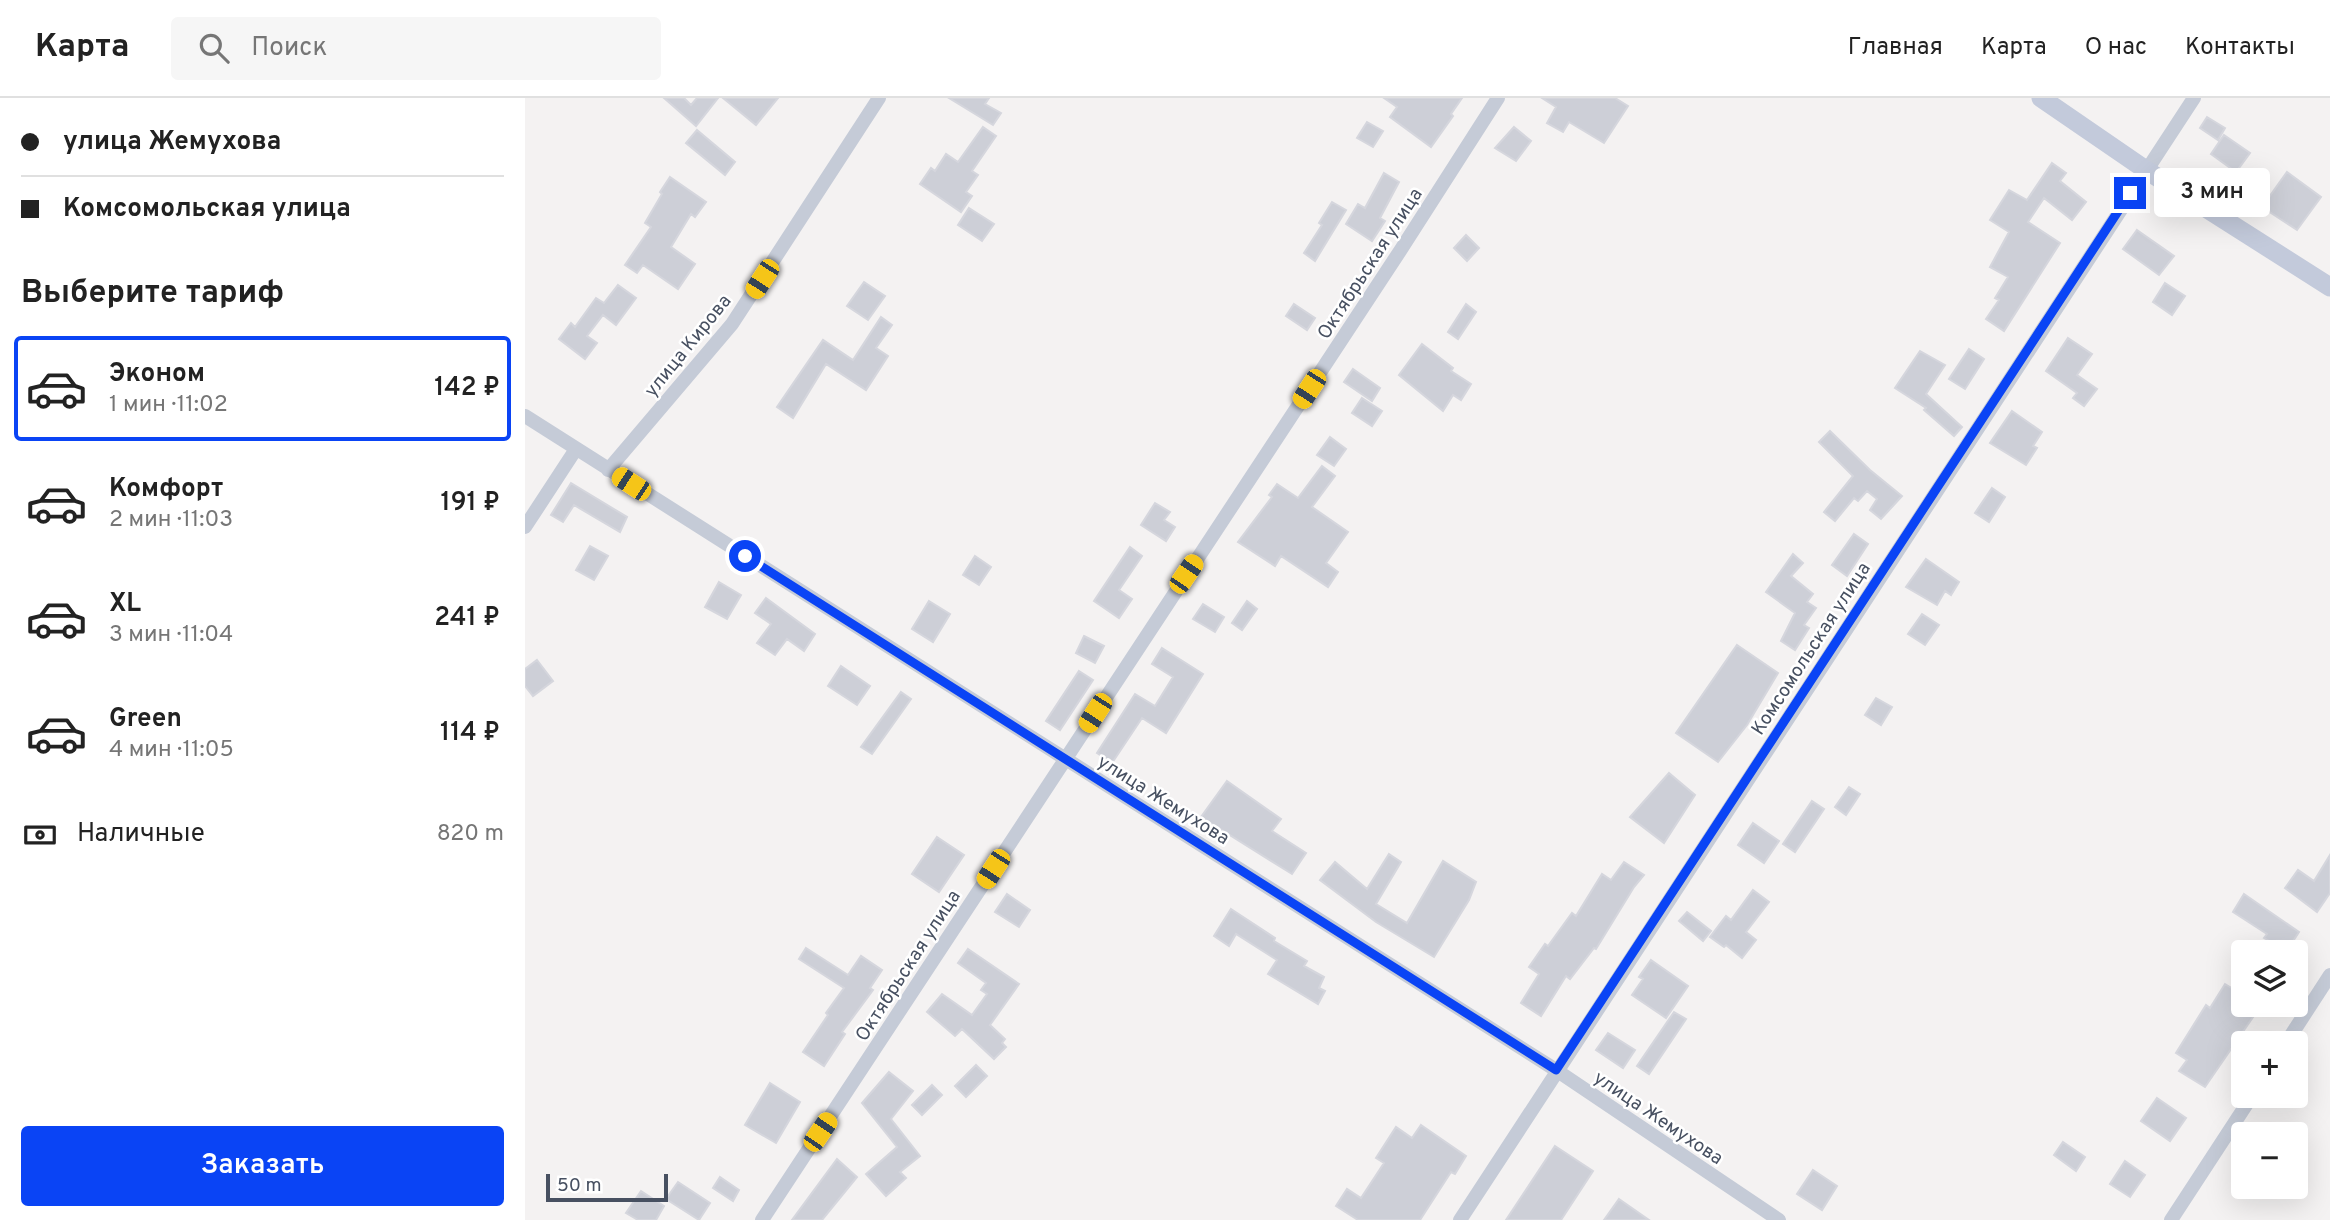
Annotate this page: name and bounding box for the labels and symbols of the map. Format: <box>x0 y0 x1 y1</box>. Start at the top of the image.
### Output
callout: 3 мин <box>2155 168 2270 217</box>
route end <box>2114 177 2146 209</box>
street label: Октябрьская улица <box>1313 184 1429 344</box>
car <box>742 256 783 302</box>
street label: улица Кирова <box>640 290 737 402</box>
car <box>1289 366 1330 412</box>
car <box>608 464 655 504</box>
route start <box>729 540 761 572</box>
car <box>1166 551 1207 597</box>
street label: Комсомольская улица <box>1747 558 1877 740</box>
car <box>1075 690 1116 736</box>
street label: улица Жемухова <box>1092 750 1233 851</box>
car <box>973 846 1014 892</box>
street label: Октябрьская улица <box>851 886 967 1046</box>
street label: улица Жемухова <box>1588 1066 1727 1171</box>
car <box>800 1109 841 1155</box>
scale bar <box>546 1171 669 1203</box>

